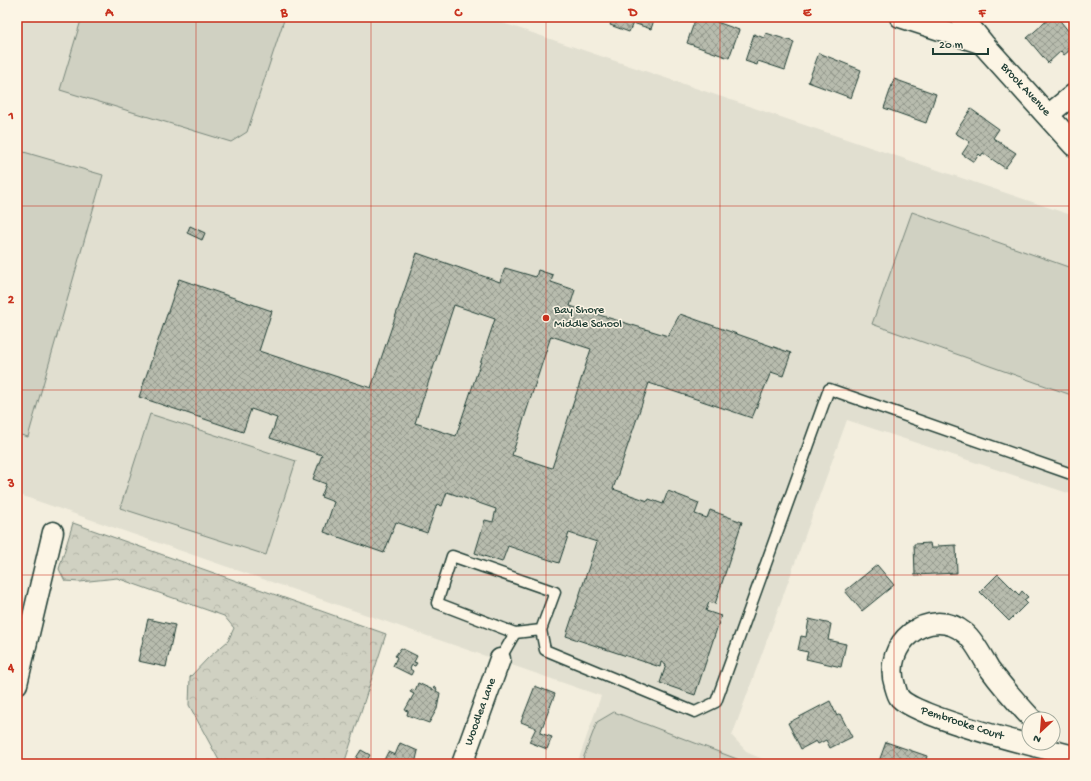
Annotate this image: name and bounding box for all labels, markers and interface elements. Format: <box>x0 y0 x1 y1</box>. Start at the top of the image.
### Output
text: A <box>104 6 114 21</box>
text: B <box>280 6 289 21</box>
text: C <box>453 6 463 21</box>
text: D <box>628 6 638 21</box>
text: E <box>803 6 812 21</box>
text: F <box>978 6 987 21</box>
scale bar <box>933 30 988 56</box>
text: 20 m <box>939 39 964 53</box>
street label: Brook Avenue <box>996 60 1054 120</box>
text: 1 <box>7 109 14 124</box>
text: 2 <box>8 293 15 308</box>
place label: Bay Shore Middle School <box>553 304 622 332</box>
marker: Bay Shore Middle School <box>541 313 551 323</box>
text: 3 <box>7 477 15 492</box>
text: 4 <box>7 661 15 676</box>
street label: Woodlea Lane <box>462 675 500 748</box>
street label: Pembrooke Court <box>918 704 1006 744</box>
north arrow <box>1021 711 1061 751</box>
text: N <box>1032 731 1043 745</box>

